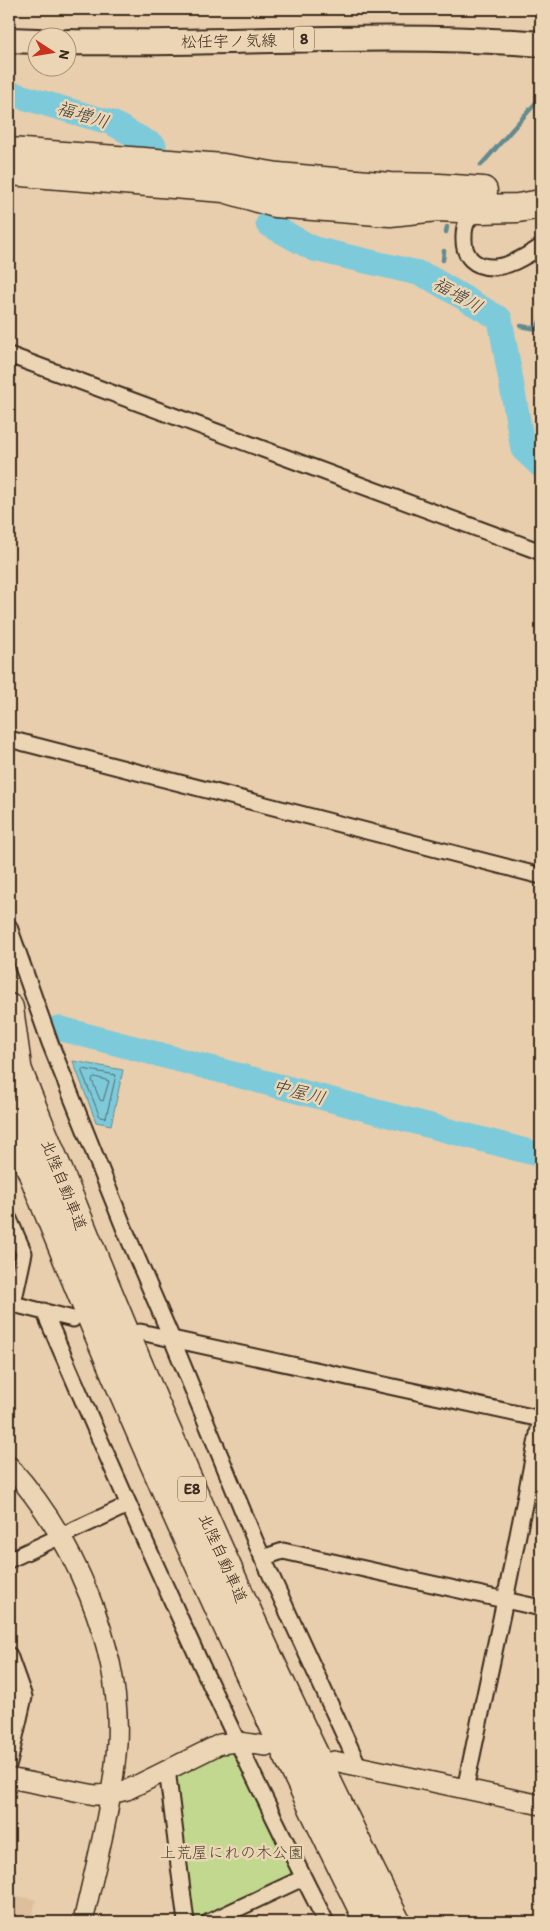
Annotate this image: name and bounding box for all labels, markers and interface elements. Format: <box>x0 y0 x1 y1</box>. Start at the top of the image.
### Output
road number: 8 <box>294 26 314 52</box>
north arrow <box>28 28 78 78</box>
street label: 松任宇ノ気線 <box>181 31 277 51</box>
text: N <box>55 48 74 61</box>
water label: 福増川 <box>54 97 112 133</box>
water label: 福増川 <box>429 272 487 318</box>
water label: 中屋川 <box>270 1074 328 1110</box>
street label: 北陸自動車道 <box>37 1137 91 1233</box>
road number: E8 <box>178 1476 206 1502</box>
street label: 北陸自動車道 <box>195 1510 251 1606</box>
park label: 上荒屋にれの木公園 <box>160 1843 304 1862</box>

